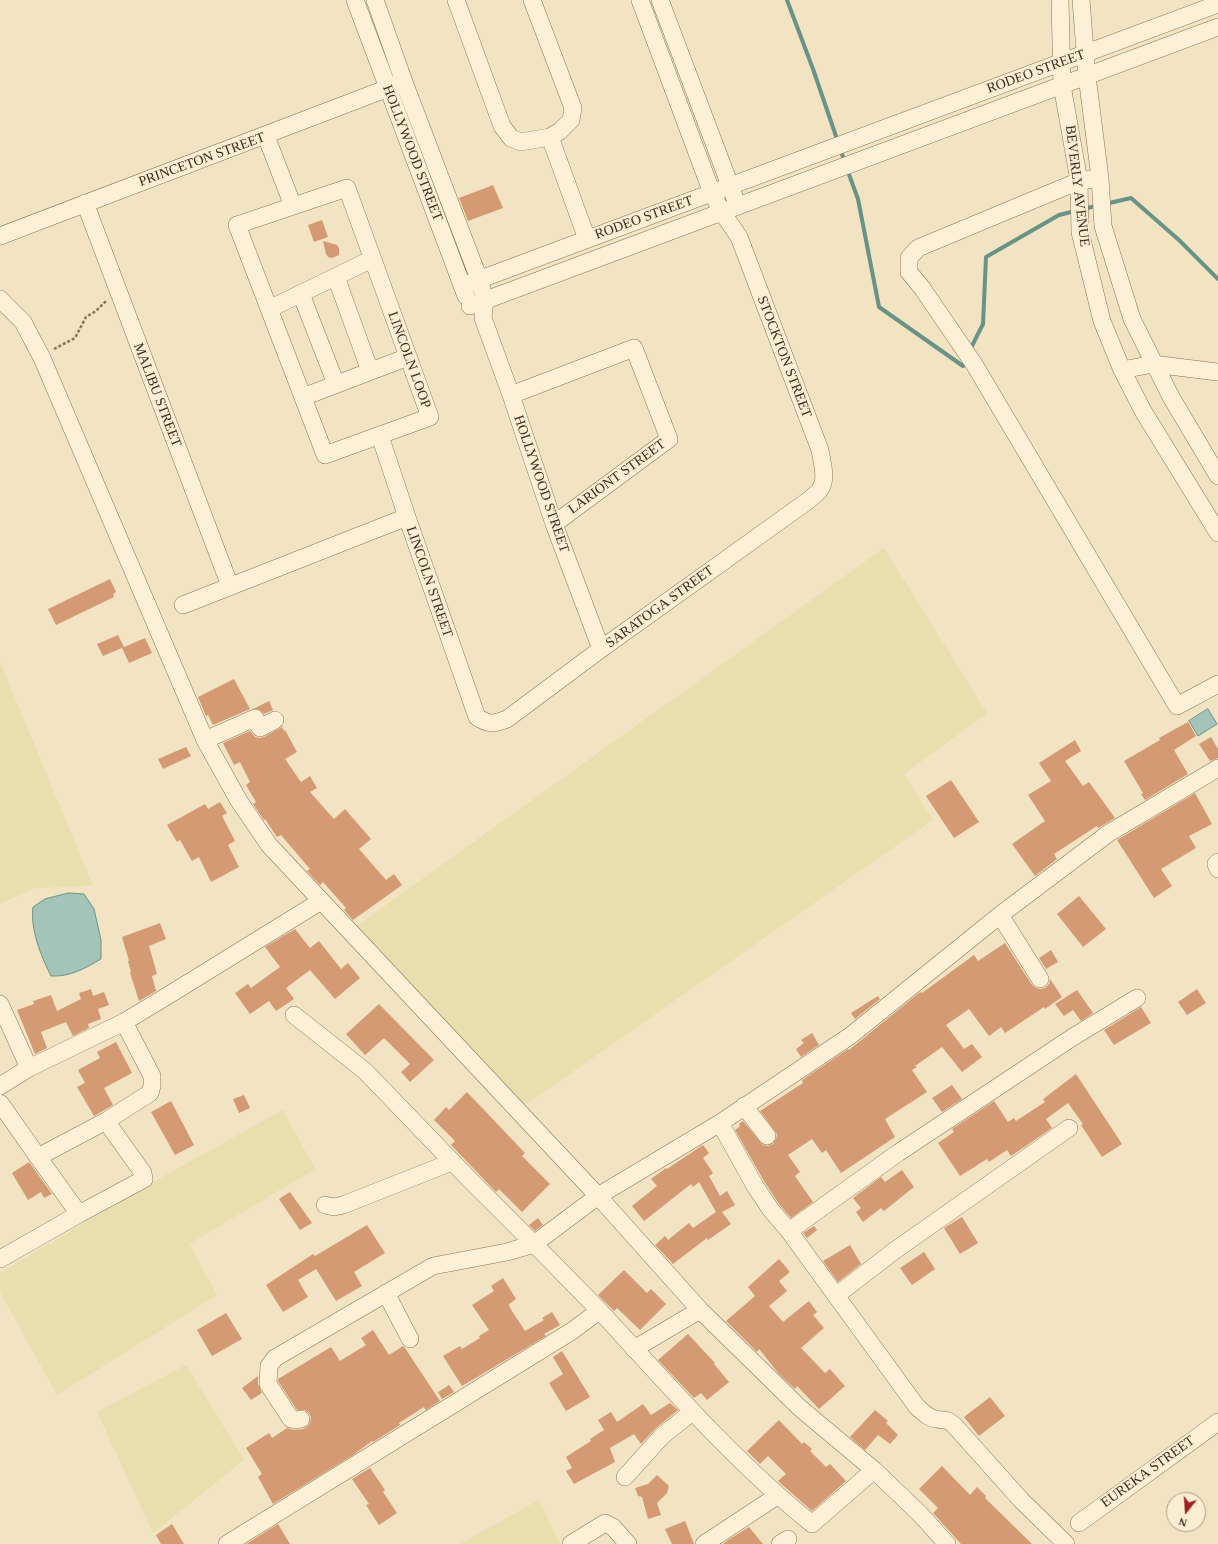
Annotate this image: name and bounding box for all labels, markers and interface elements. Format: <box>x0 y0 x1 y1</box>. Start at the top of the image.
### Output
street label: RODEO STREET <box>985 46 1087 98</box>
street label: HOLLYWOOD STREET <box>378 83 446 223</box>
street label: BEVERLY AVENUE <box>1061 124 1093 248</box>
street label: PRINCETON STREET <box>137 129 267 191</box>
street label: RODEO STREET <box>593 192 695 244</box>
street label: STOCKTON STREET <box>753 294 815 420</box>
street label: LINCOLN LOOP <box>384 309 434 411</box>
street label: MALIBU STREET <box>129 341 185 449</box>
street label: HOLLYWOOD STREET <box>510 413 572 555</box>
street label: LARIONT STREET <box>565 436 669 518</box>
street label: LINCOLN STREET <box>402 524 456 640</box>
street label: SARATOGA STREET <box>603 562 717 652</box>
street label: EUREKA STREET <box>1098 1432 1198 1512</box>
north arrow <box>1166 1492 1206 1532</box>
text: N <box>1177 1516 1188 1529</box>

